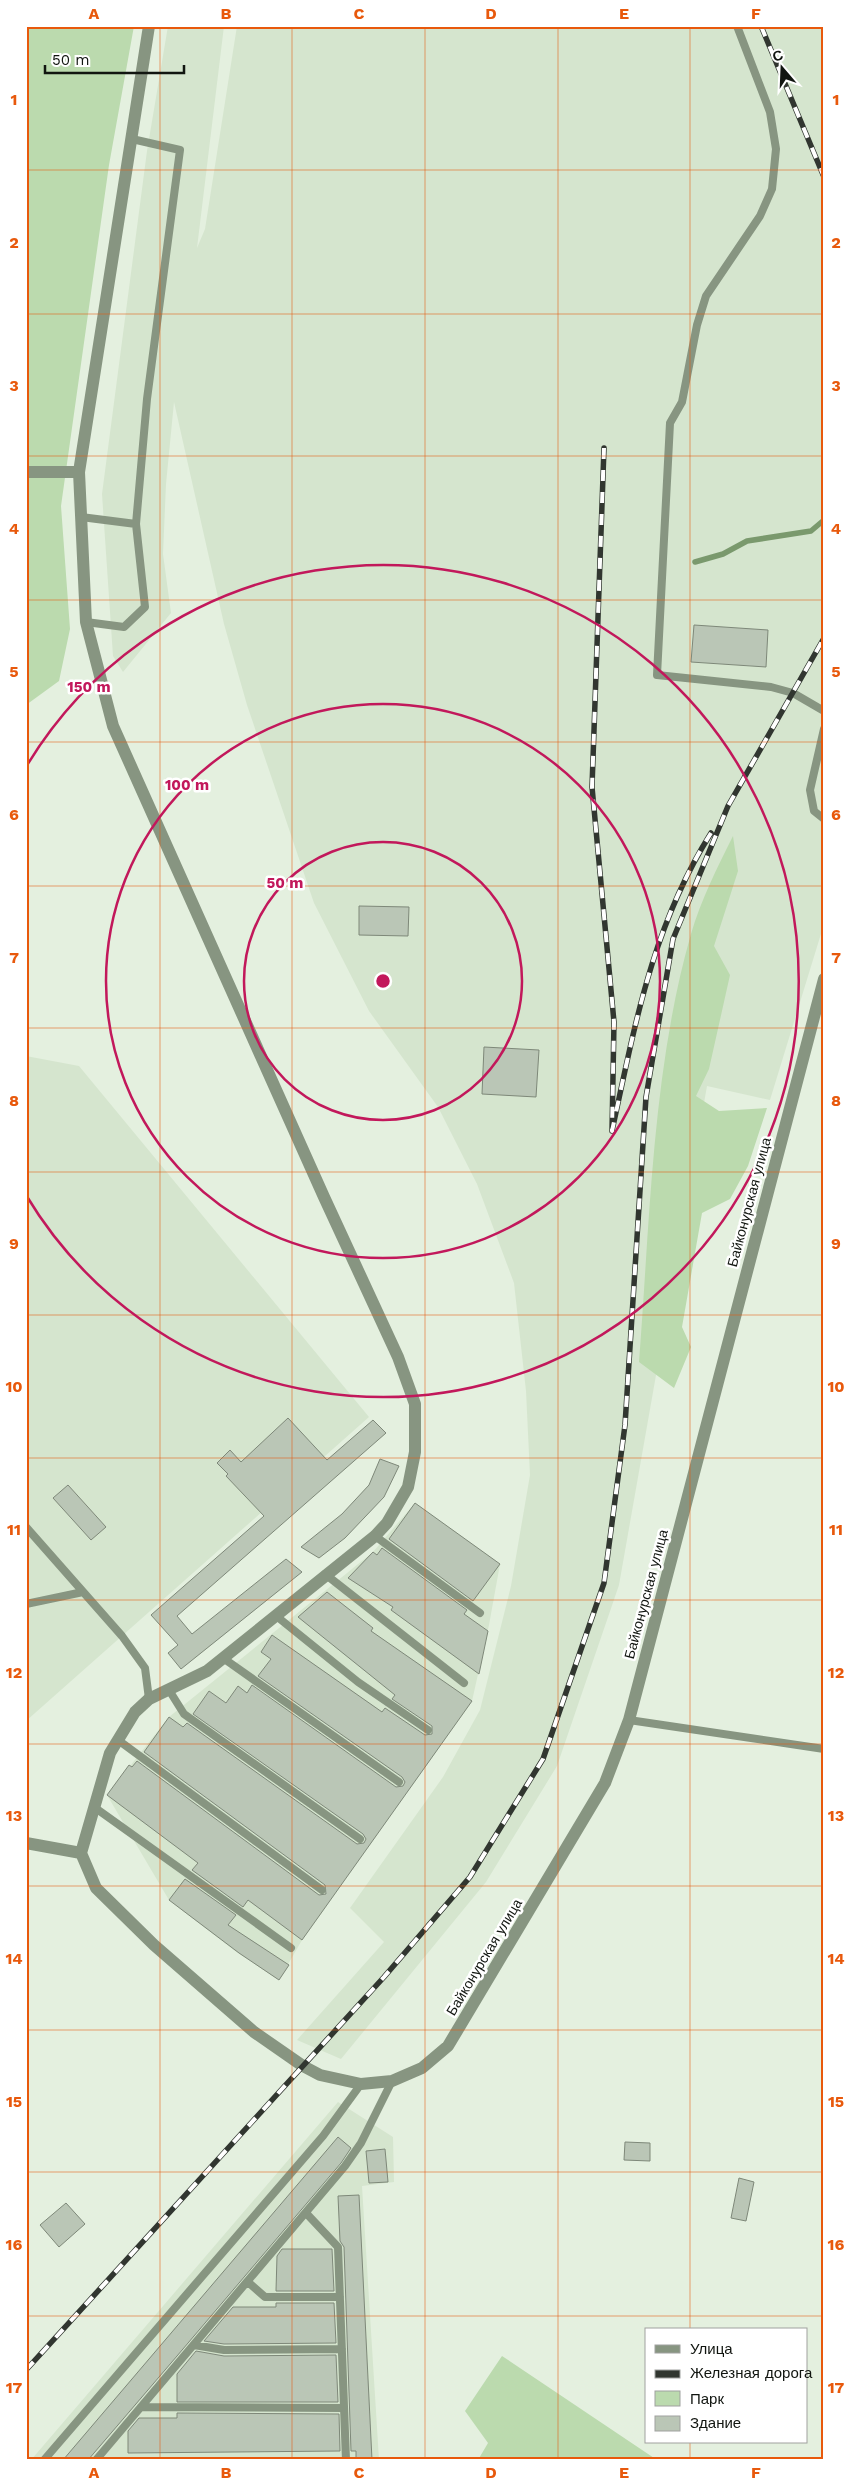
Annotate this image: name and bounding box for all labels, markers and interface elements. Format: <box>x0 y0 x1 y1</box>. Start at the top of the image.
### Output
text: A <box>89 4 100 23</box>
text: B <box>221 4 232 23</box>
text: C <box>354 4 365 23</box>
text: D <box>485 4 497 23</box>
text: E <box>619 4 629 23</box>
text: F <box>751 4 761 23</box>
scale bar <box>45 42 184 74</box>
north arrow <box>758 42 808 92</box>
text: С <box>770 46 785 65</box>
text: 50 m <box>52 51 89 69</box>
text: 1 <box>11 90 17 109</box>
text: 1 <box>833 90 839 109</box>
text: 2 <box>9 233 19 252</box>
text: 2 <box>831 233 841 252</box>
text: 3 <box>9 376 19 395</box>
text: 3 <box>831 376 841 395</box>
text: 4 <box>9 519 19 538</box>
text: 4 <box>831 519 841 538</box>
text: 5 <box>9 662 19 681</box>
text: 5 <box>831 662 841 681</box>
text: 150 m <box>67 678 111 696</box>
text: 100 m <box>165 776 209 794</box>
text: 6 <box>9 805 19 824</box>
text: 6 <box>831 805 841 824</box>
text: 50 m <box>267 874 303 892</box>
text: 7 <box>9 948 19 967</box>
text: 7 <box>831 948 841 967</box>
centre of rings <box>374 972 392 990</box>
text: 8 <box>9 1091 19 1110</box>
text: 8 <box>831 1091 841 1110</box>
street label: Байконурская улица <box>724 1135 774 1268</box>
text: 9 <box>9 1234 19 1253</box>
text: 9 <box>831 1234 841 1253</box>
text: 10 <box>5 1377 23 1396</box>
text: 10 <box>827 1377 845 1396</box>
text: 11 <box>7 1520 21 1539</box>
text: 11 <box>829 1520 843 1539</box>
street label: Байконурская улица <box>621 1527 671 1660</box>
text: 12 <box>6 1663 22 1682</box>
text: 12 <box>828 1663 844 1682</box>
text: 13 <box>6 1806 22 1825</box>
text: 13 <box>828 1806 844 1825</box>
street label: Байконурская улица <box>443 1896 525 2018</box>
text: 14 <box>5 1949 23 1968</box>
text: 14 <box>827 1949 845 1968</box>
text: 15 <box>6 2092 22 2111</box>
text: 15 <box>828 2092 844 2111</box>
text: 16 <box>6 2235 23 2254</box>
text: 16 <box>828 2235 845 2254</box>
legend <box>645 2328 808 2444</box>
text: Улица <box>690 2340 733 2358</box>
text: Железная дорога <box>690 2364 813 2382</box>
text: 17 <box>6 2378 23 2397</box>
text: 17 <box>828 2378 845 2397</box>
text: Парк <box>690 2390 724 2408</box>
text: Здание <box>690 2414 741 2432</box>
text: A <box>89 2463 100 2482</box>
text: B <box>221 2463 232 2482</box>
text: C <box>354 2463 365 2482</box>
text: D <box>485 2463 497 2482</box>
text: E <box>619 2463 629 2482</box>
text: F <box>751 2463 761 2482</box>

